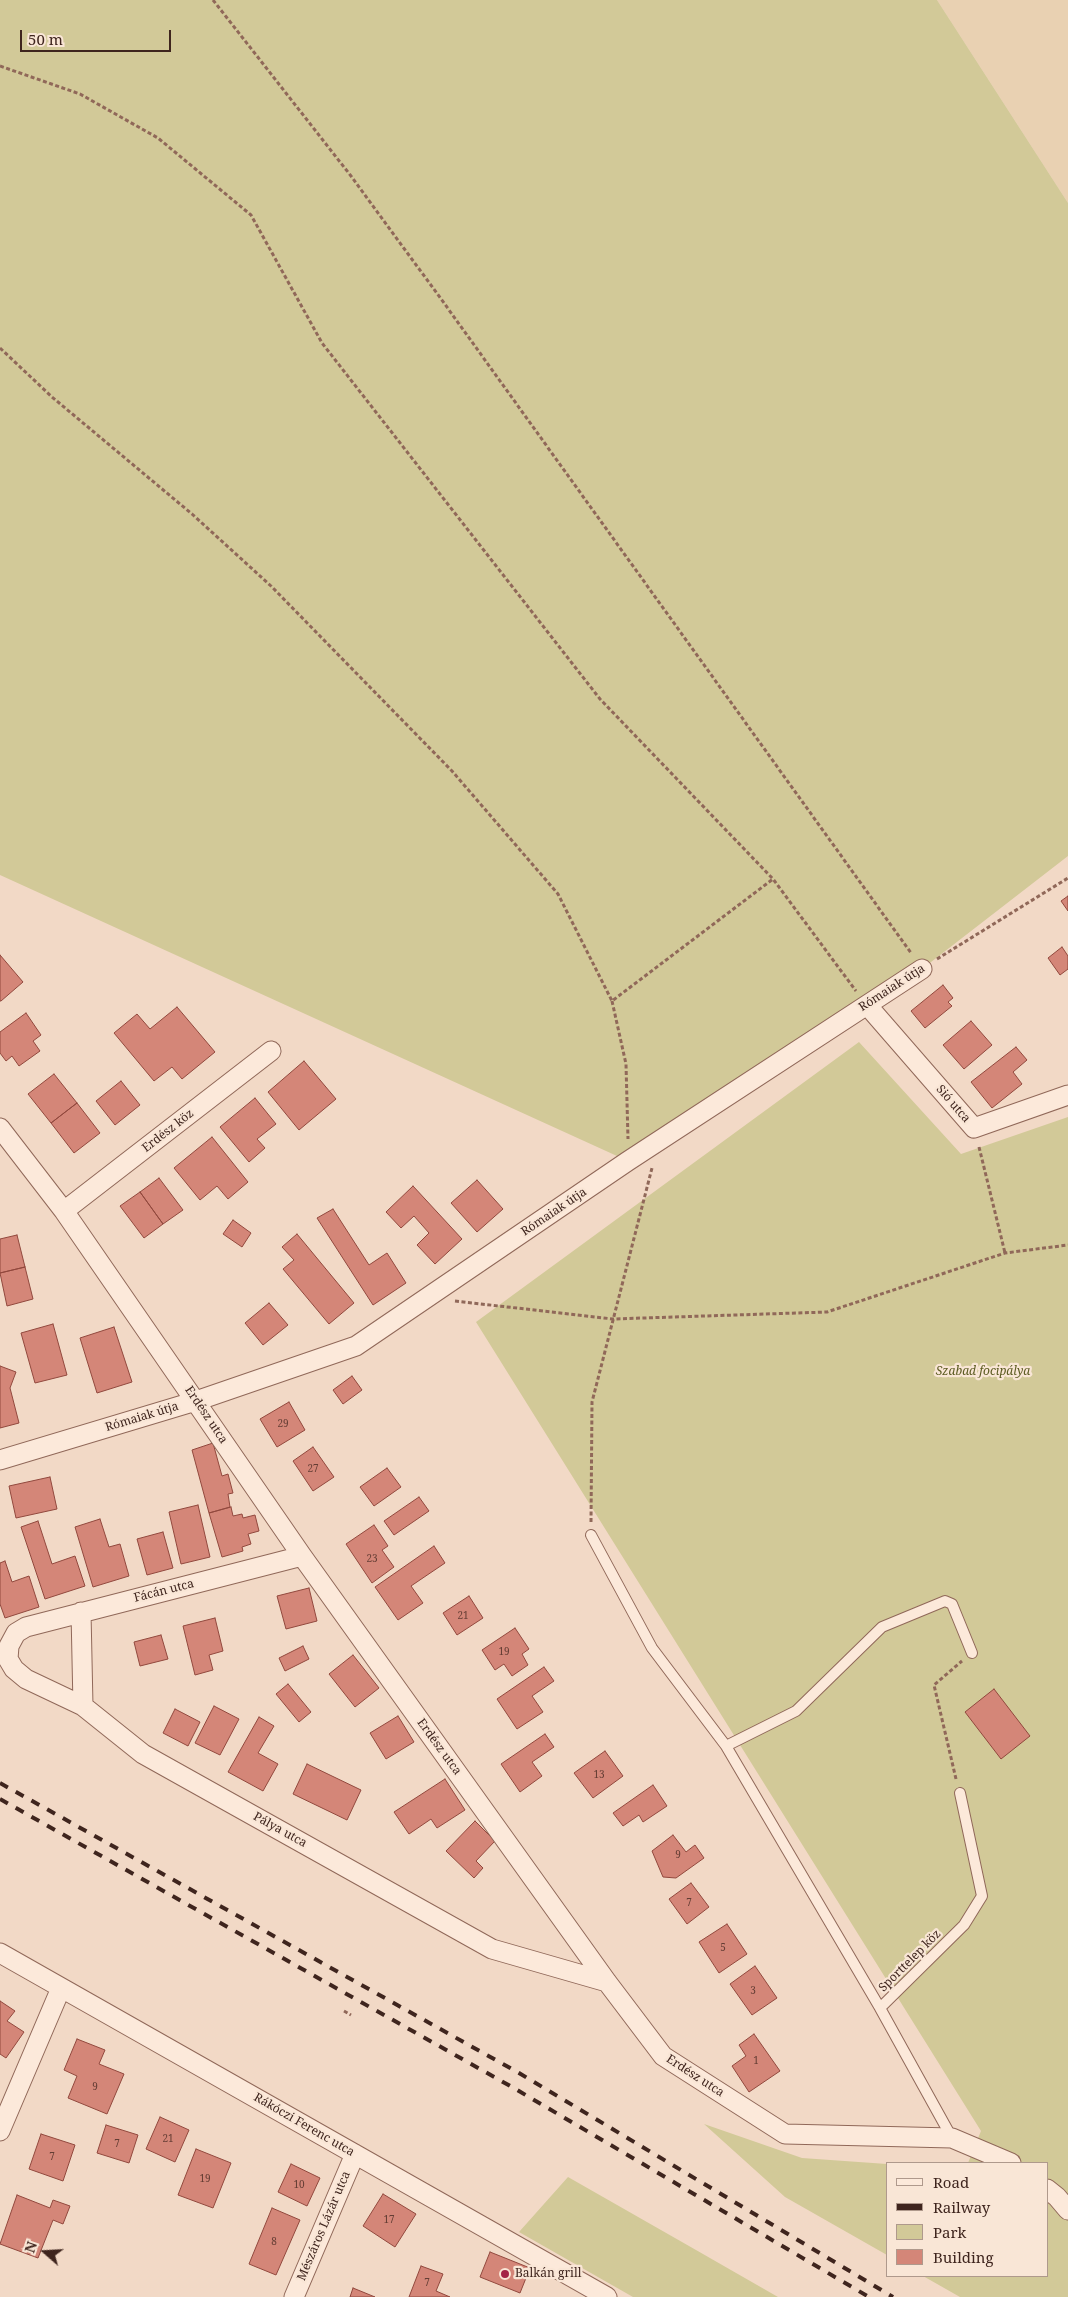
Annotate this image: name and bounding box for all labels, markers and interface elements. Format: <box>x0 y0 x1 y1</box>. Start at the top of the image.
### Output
scale bar <box>22 20 174 52</box>
text: 50 m <box>28 29 63 49</box>
street label: Rómaiak útja <box>856 961 928 1015</box>
street label: Sió utca <box>933 1082 973 1126</box>
street label: Erdész köz <box>139 1106 197 1156</box>
street label: Rómaiak útja <box>519 1185 589 1239</box>
park label: Szabad focipálya <box>936 1365 1030 1379</box>
street label: Erdész utca <box>182 1384 230 1446</box>
street label: Rómaiak útja <box>104 1399 180 1435</box>
house number: 29 <box>277 1418 289 1430</box>
house number: 27 <box>307 1463 319 1475</box>
house number: 23 <box>366 1553 378 1565</box>
street label: Fácán utca <box>132 1577 196 1605</box>
house number: 21 <box>457 1610 469 1622</box>
house number: 19 <box>498 1646 510 1658</box>
street label: Erdész utca <box>414 1716 464 1778</box>
house number: 13 <box>593 1769 605 1781</box>
street label: Pálya utca <box>251 1809 309 1851</box>
house number: 9 <box>675 1849 681 1861</box>
house number: 7 <box>686 1897 692 1909</box>
street label: Sporttelep köz <box>876 1927 944 1995</box>
house number: 5 <box>720 1942 726 1954</box>
house number: 3 <box>750 1985 756 1997</box>
street label: Erdész utca <box>663 2052 727 2100</box>
house number: 1 <box>753 2055 759 2067</box>
house number: 9 <box>92 2081 98 2093</box>
street label: Rákóczi Ferenc utca <box>251 2090 357 2160</box>
house number: 21 <box>162 2133 174 2145</box>
house number: 7 <box>114 2138 120 2150</box>
house number: 7 <box>49 2151 55 2163</box>
legend <box>886 2162 1048 2277</box>
street label: Mészáros Lázár utca <box>294 2169 354 2283</box>
text: Road <box>933 2172 969 2192</box>
house number: 19 <box>199 2173 211 2185</box>
house number: 10 <box>293 2179 305 2191</box>
text: Railway <box>933 2197 990 2217</box>
house number: 17 <box>383 2214 395 2226</box>
text: Park <box>933 2222 966 2242</box>
north arrow <box>20 2227 70 2277</box>
house number: 8 <box>271 2236 277 2248</box>
text: N <box>20 2239 41 2255</box>
text: Building <box>933 2247 994 2267</box>
place label: Balkán grill <box>515 2267 581 2281</box>
marker: Balkán grill <box>499 2268 511 2280</box>
house number: 7 <box>424 2277 430 2289</box>

